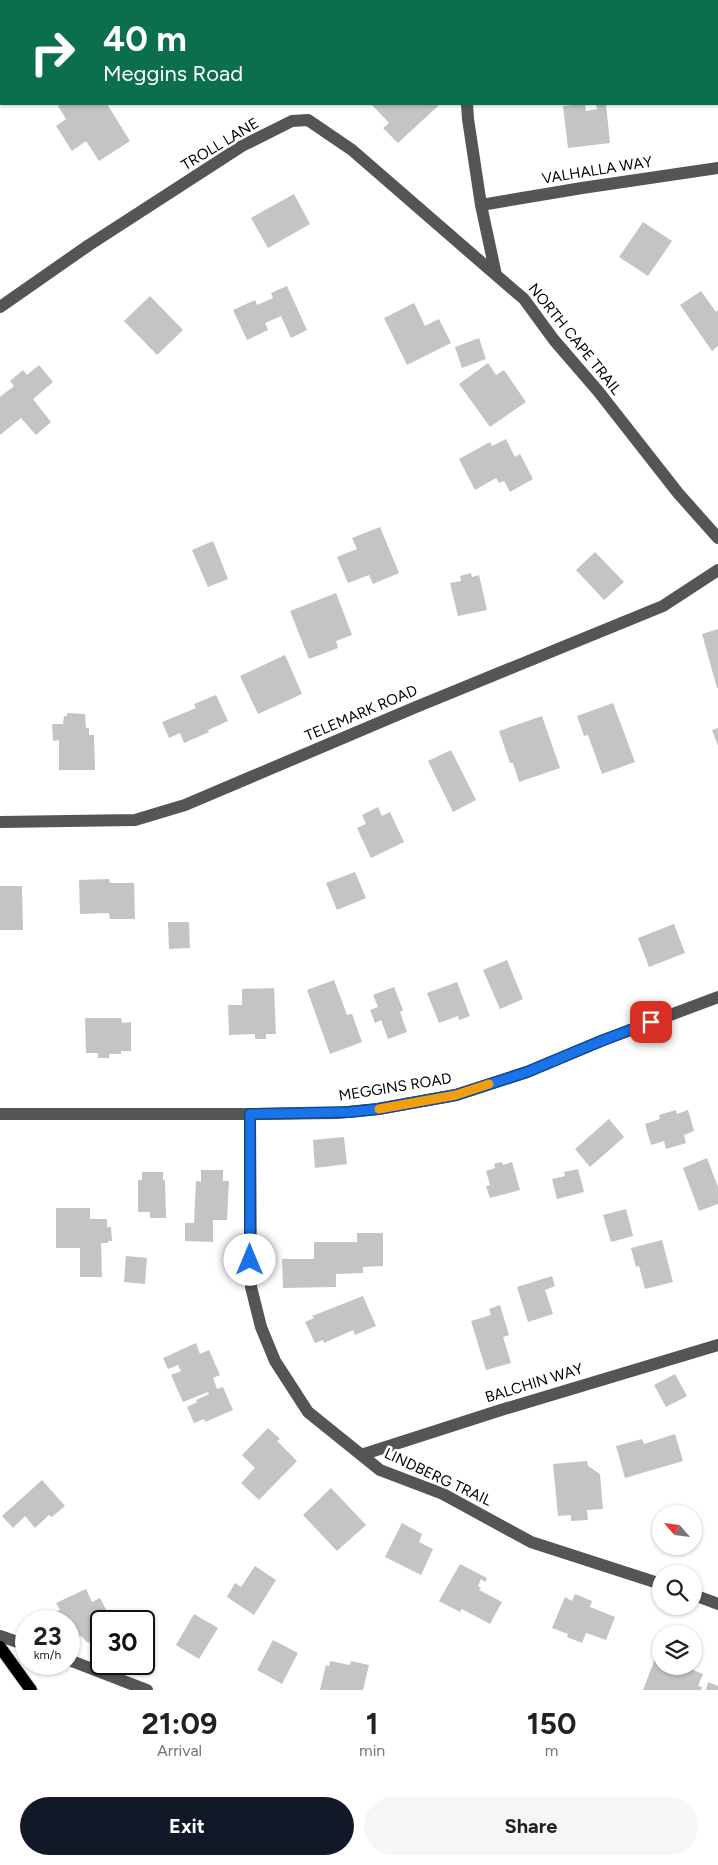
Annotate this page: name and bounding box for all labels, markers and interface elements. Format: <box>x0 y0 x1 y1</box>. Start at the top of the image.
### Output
text: 40 m <box>103 18 187 60</box>
icon: right <box>20 20 85 85</box>
text: Meggins Road <box>103 60 243 87</box>
street label: TROLL LANE <box>178 114 262 174</box>
street label: VALHALLA WAY <box>541 152 653 188</box>
street label: NORTH CAPE TRAIL <box>525 280 625 398</box>
street label: TELEMARK ROAD <box>302 681 420 745</box>
pin <box>630 1001 672 1043</box>
icon: arrive <box>637 1008 665 1036</box>
street label: MEGGINS ROAD <box>337 1069 453 1105</box>
position arrow <box>223 1233 275 1285</box>
street label: BALCHIN WAY <box>483 1360 585 1406</box>
street label: LINDBERG TRAIL <box>382 1444 495 1510</box>
north arrow <box>652 1505 702 1555</box>
map controls <box>652 1505 702 1675</box>
button: search <box>652 1565 702 1615</box>
speed limit sign: 30 <box>90 1610 155 1675</box>
text: 23 <box>33 1621 62 1651</box>
button: layers <box>652 1625 702 1675</box>
text: km/h <box>34 1648 61 1662</box>
text: 21:09 <box>142 1705 217 1742</box>
text: 1 <box>366 1705 379 1742</box>
text: 150 <box>527 1705 576 1742</box>
text: Arrival <box>157 1741 202 1760</box>
text: min <box>359 1741 385 1760</box>
text: m <box>545 1741 558 1760</box>
button: Exit <box>20 1797 354 1855</box>
button: Share <box>364 1797 698 1855</box>

